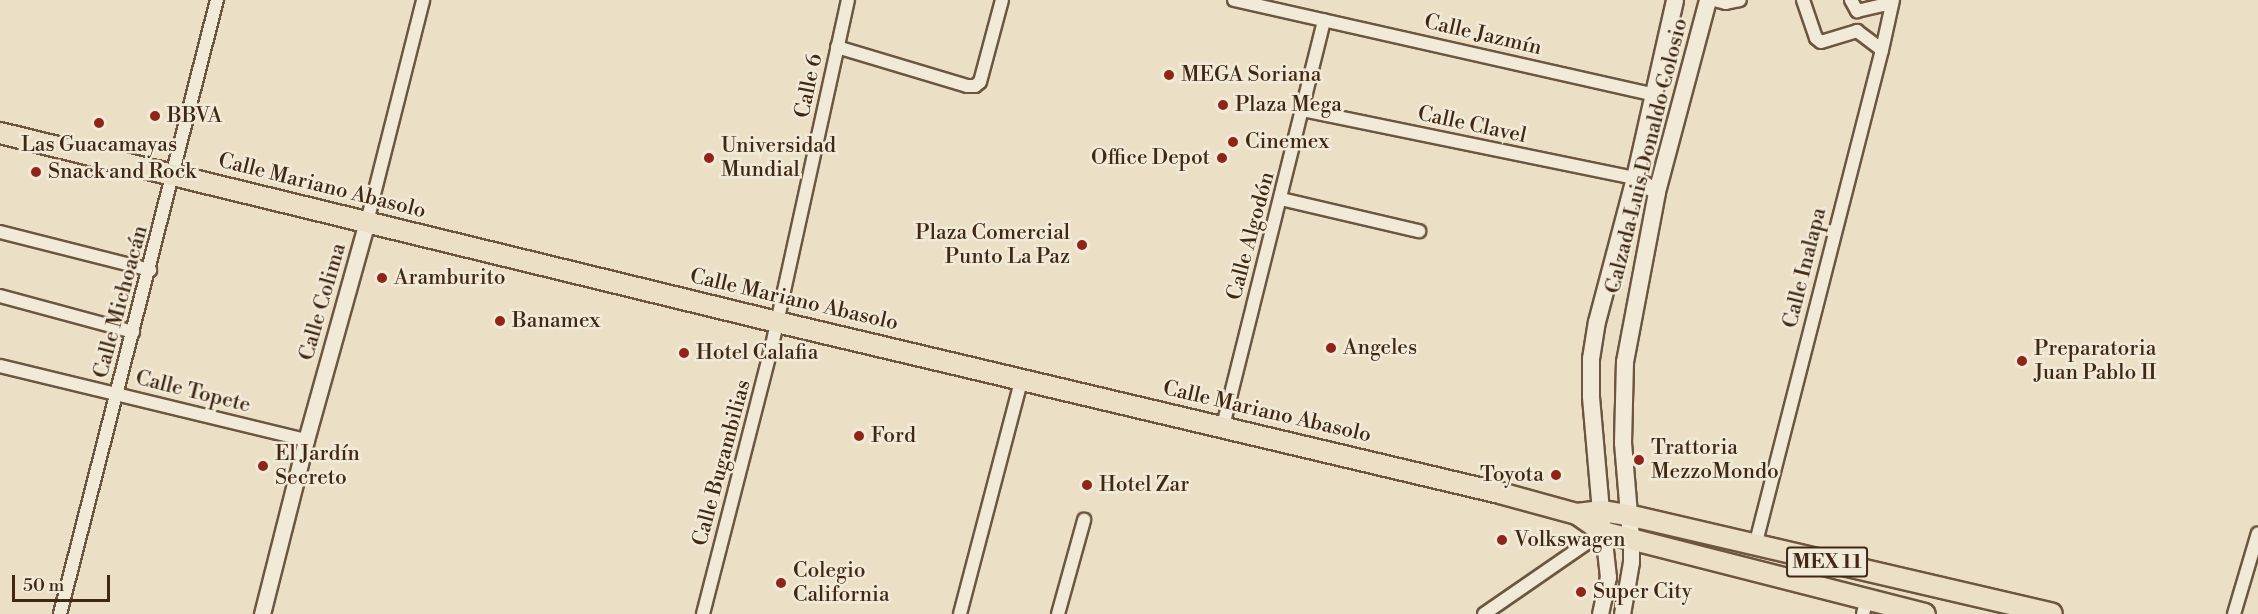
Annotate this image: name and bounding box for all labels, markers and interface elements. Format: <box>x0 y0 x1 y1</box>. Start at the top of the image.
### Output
street label: Calle Jazmín <box>1422 9 1544 61</box>
street label: Calzada Luis Donaldo Colosio <box>1601 16 1693 296</box>
street label: Calle 6 <box>790 52 828 120</box>
place label: MEGA Soriana <box>1181 62 1321 88</box>
marker: MEGA Soriana <box>1162 68 1176 82</box>
place label: Plaza Mega <box>1235 92 1342 118</box>
marker: Plaza Mega <box>1216 98 1230 112</box>
street label: Calle Clavel <box>1415 101 1529 149</box>
place label: BBVA <box>167 103 222 129</box>
marker: BBVA <box>148 109 162 123</box>
marker: Las Guacamayas <box>92 116 106 130</box>
place label: Cinemex <box>1245 129 1329 155</box>
place label: Las Guacamayas <box>21 132 177 158</box>
place label: Universidad Mundial <box>721 133 836 183</box>
marker: Cinemex <box>1226 135 1240 149</box>
place label: Office Depot <box>1091 145 1210 171</box>
street label: Calle Mariano Abasolo <box>216 148 428 224</box>
marker: Universidad Mundial <box>702 151 716 165</box>
marker: Office Depot <box>1215 151 1229 165</box>
place label: Snack and Rock <box>48 159 196 185</box>
marker: Snack and Rock <box>29 165 43 179</box>
street label: Calle Algodón <box>1222 169 1280 303</box>
street label: Calle Inalapa <box>1778 205 1832 331</box>
place label: Plaza Comercial Punto La Paz <box>915 220 1070 270</box>
street label: Calle Michoacán <box>89 223 153 381</box>
marker: Plaza Comercial Punto La Paz <box>1075 238 1089 252</box>
street label: Calle Colima <box>294 240 352 364</box>
street label: Calle Mariano Abasolo <box>687 264 901 336</box>
place label: Aramburito <box>394 265 506 291</box>
marker: Aramburito <box>375 271 389 285</box>
place label: Banamex <box>512 308 600 334</box>
marker: Banamex <box>493 314 507 328</box>
place label: Angeles <box>1343 335 1417 361</box>
place label: Preparatoria Juan Pablo II <box>2034 336 2157 386</box>
place label: Hotel Calafia <box>696 340 818 366</box>
marker: Angeles <box>1324 341 1338 355</box>
marker: Hotel Calafia <box>677 346 691 360</box>
marker: Preparatoria Juan Pablo II <box>2015 354 2029 368</box>
street label: Calle Topete <box>133 366 253 418</box>
street label: Calle Mariano Abasolo <box>1160 376 1374 448</box>
street label: Calle Bugambilias <box>688 377 756 549</box>
place label: Ford <box>871 423 916 449</box>
marker: Ford <box>852 429 866 443</box>
place label: Trattoria MezzoMondo <box>1651 435 1779 485</box>
place label: El Jardín Secreto <box>275 441 360 491</box>
marker: Trattoria MezzoMondo <box>1632 453 1646 467</box>
marker: El Jardín Secreto <box>256 459 270 473</box>
place label: Toyota <box>1480 462 1544 488</box>
marker: Toyota <box>1549 468 1563 482</box>
place label: Hotel Zar <box>1099 472 1189 498</box>
marker: Hotel Zar <box>1080 478 1094 492</box>
place label: Volkswagen <box>1514 527 1626 553</box>
marker: Volkswagen <box>1495 533 1509 547</box>
road number: MEX 11 <box>1785 545 1869 579</box>
place label: Colegio California <box>793 558 890 608</box>
scale bar <box>15 563 112 601</box>
text: 50 m <box>23 574 64 597</box>
marker: Colegio California <box>774 576 788 590</box>
place label: Super City <box>1593 579 1692 605</box>
marker: Super City <box>1574 585 1588 599</box>

